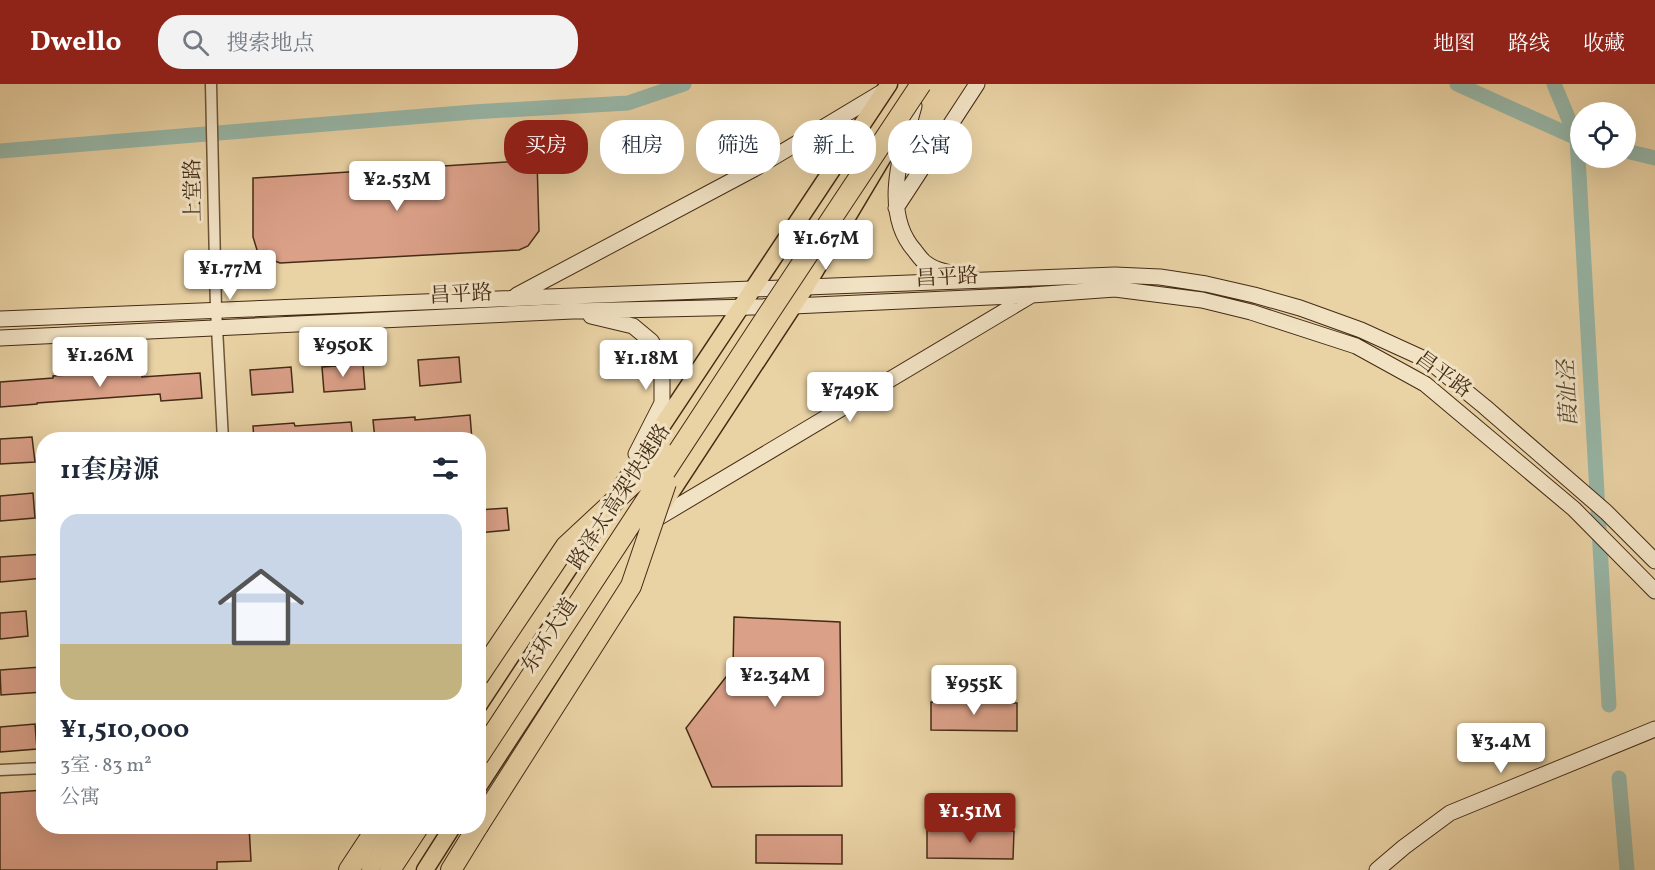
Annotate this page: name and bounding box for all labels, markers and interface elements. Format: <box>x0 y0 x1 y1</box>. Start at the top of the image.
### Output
search box <box>158 15 578 69</box>
text: Dwello <box>30 23 122 62</box>
icon: search <box>179 26 212 59</box>
text: 搜索地点 <box>227 29 315 60</box>
text: 地图 <box>1433 30 1475 59</box>
text: 路线 <box>1508 30 1550 59</box>
text: 收藏 <box>1583 30 1625 59</box>
map controls <box>1570 102 1636 168</box>
button: locate <box>1570 102 1636 168</box>
chip: 买房 <box>504 120 588 174</box>
chip: 租房 <box>600 120 684 174</box>
chip: 筛选 <box>696 120 780 174</box>
chip: 新上 <box>792 120 876 174</box>
chip: 公寓 <box>888 120 972 174</box>
street label: 上堂路 <box>179 158 209 222</box>
pin: ¥2.53M <box>348 161 446 212</box>
text: ¥2.53M <box>363 166 431 194</box>
pin: ¥1.67M <box>777 220 875 271</box>
text: ¥1.67M <box>793 225 859 253</box>
pin: ¥1.77M <box>181 250 279 301</box>
text: ¥1.77M <box>198 255 262 283</box>
street label: 昌平路 <box>915 262 979 294</box>
street label: 昌平路 <box>429 279 493 311</box>
pin: ¥950K <box>301 327 385 378</box>
text: ¥950K <box>313 332 373 360</box>
pin: ¥1.26M <box>51 337 149 388</box>
pin: ¥1.18M <box>597 340 695 391</box>
text: ¥1.26M <box>66 342 134 370</box>
text: ¥1.18M <box>614 345 678 373</box>
street label: 昌平路 <box>1409 345 1477 405</box>
water label: 葭沚泾 <box>1552 357 1586 427</box>
pin: ¥749K <box>808 372 892 423</box>
text: ¥749K <box>821 377 879 405</box>
street label: 路泽太高架快速路 <box>562 419 678 575</box>
icon: filters <box>429 452 462 485</box>
text: 11套房源 <box>60 453 159 489</box>
icon: home <box>207 553 315 661</box>
street label: 东环大道 <box>515 593 585 679</box>
pin: ¥2.34M <box>726 657 824 708</box>
text: ¥2.34M <box>740 662 810 690</box>
pin: ¥955K <box>932 665 1016 716</box>
text: ¥955K <box>945 670 1003 698</box>
text: ¥1,510,000 <box>60 712 189 748</box>
pin: ¥3.4M <box>1459 723 1543 774</box>
text: ¥3.4M <box>1471 728 1531 756</box>
text: 3室 · 83 m² <box>60 752 152 780</box>
text: 公寓 <box>60 784 100 812</box>
pin: ¥1.51M <box>921 793 1019 844</box>
text: ¥1.51M <box>938 798 1002 826</box>

